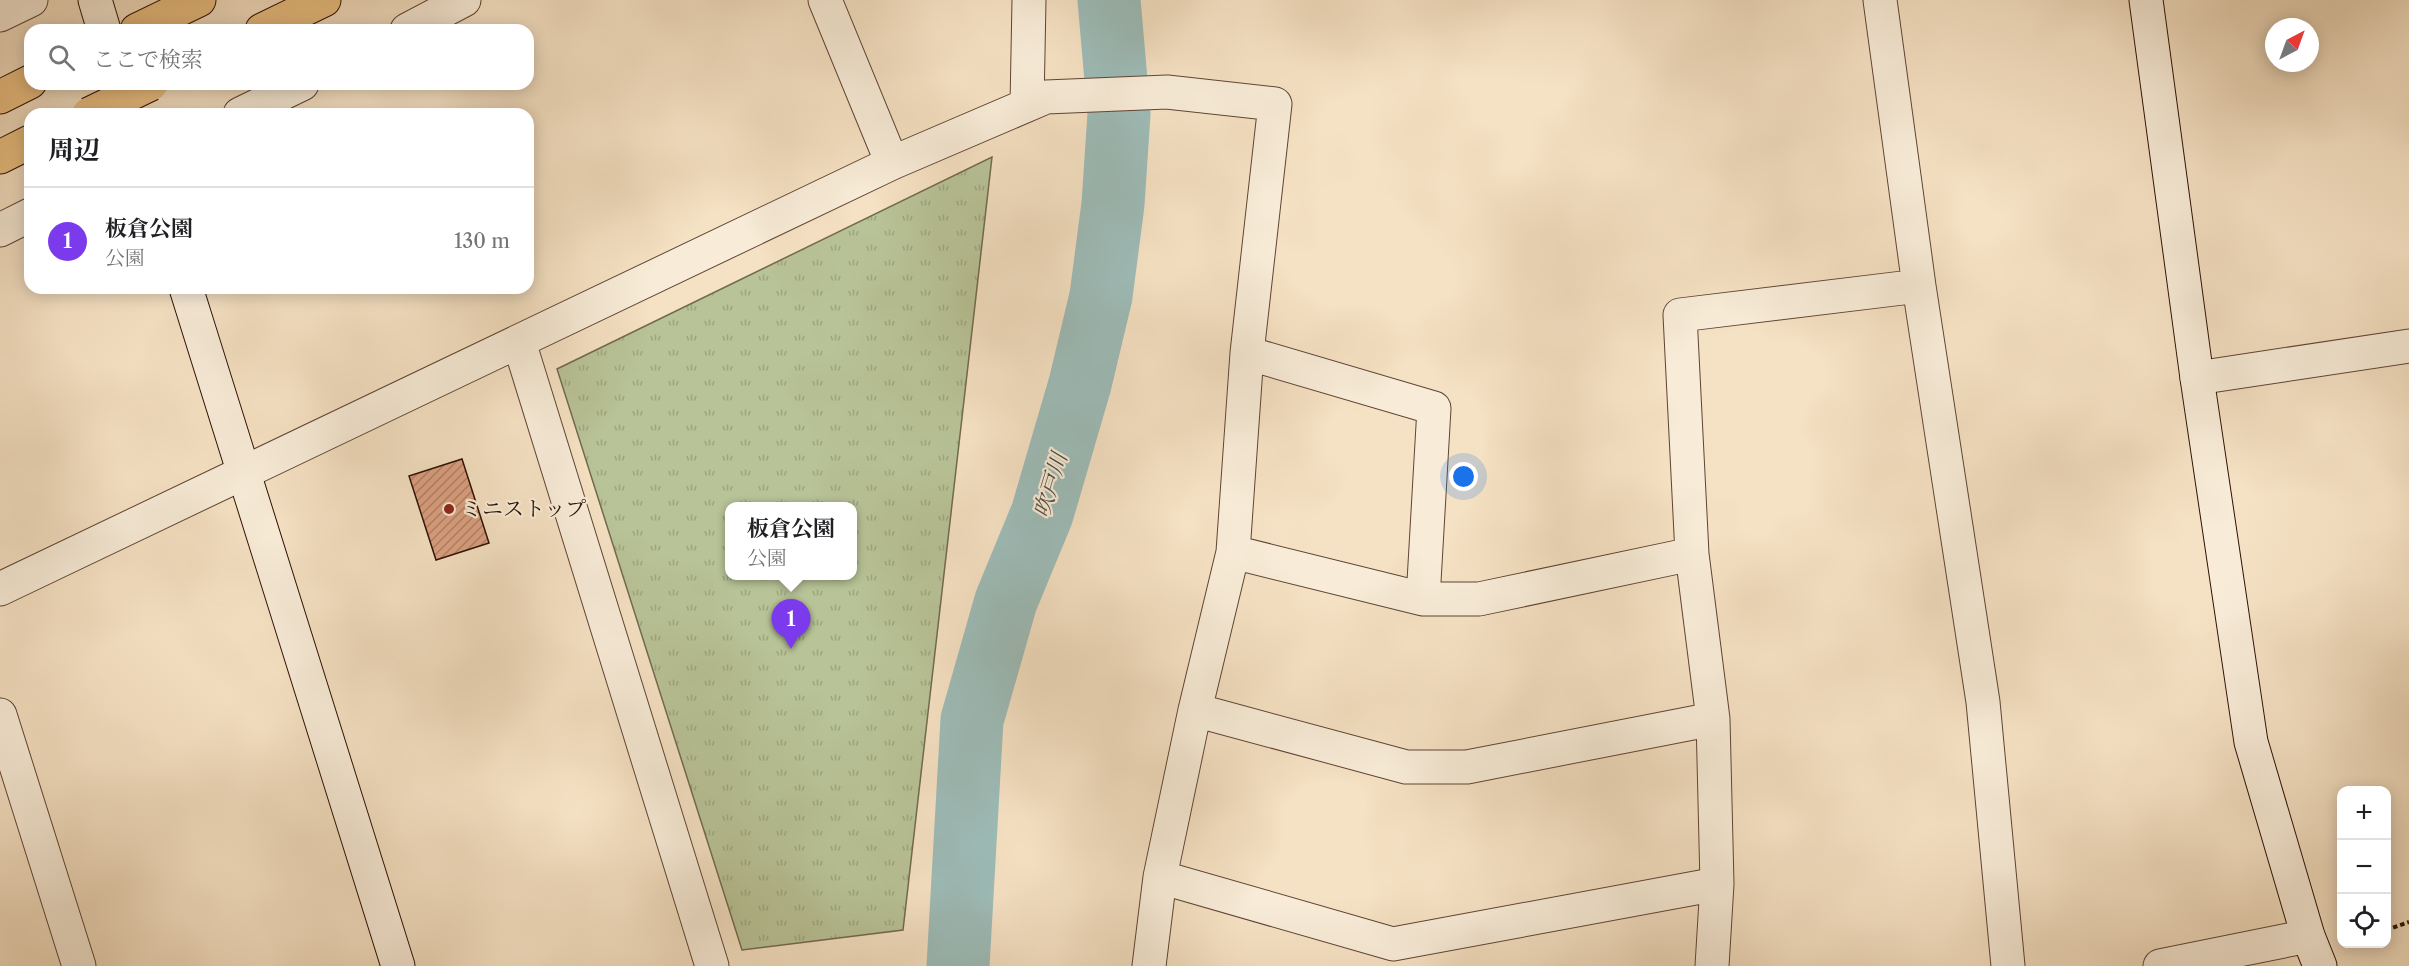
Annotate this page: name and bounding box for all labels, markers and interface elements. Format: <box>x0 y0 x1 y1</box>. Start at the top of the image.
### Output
north arrow <box>2265 18 2319 72</box>
search box <box>24 24 534 90</box>
icon: search <box>45 41 78 74</box>
text: ここで検索 <box>93 46 203 73</box>
text: 周辺 <box>48 134 100 166</box>
text: 板倉公園 <box>105 215 193 242</box>
text: 1 <box>63 229 72 253</box>
text: 130 m <box>454 229 510 253</box>
text: 公園 <box>105 246 145 270</box>
water label: 吹戸川 <box>1028 448 1074 521</box>
your location <box>1449 462 1478 491</box>
place label: ミニストップ <box>461 496 586 521</box>
marker: ミニストップ <box>442 502 456 516</box>
popup <box>725 502 857 580</box>
text: 板倉公園 <box>747 515 835 542</box>
text: 公園 <box>747 546 787 570</box>
pin: 1 <box>772 600 810 649</box>
map controls <box>2337 786 2391 948</box>
button: + <box>2337 786 2391 840</box>
button: − <box>2337 840 2391 894</box>
button: locate <box>2337 894 2391 948</box>

